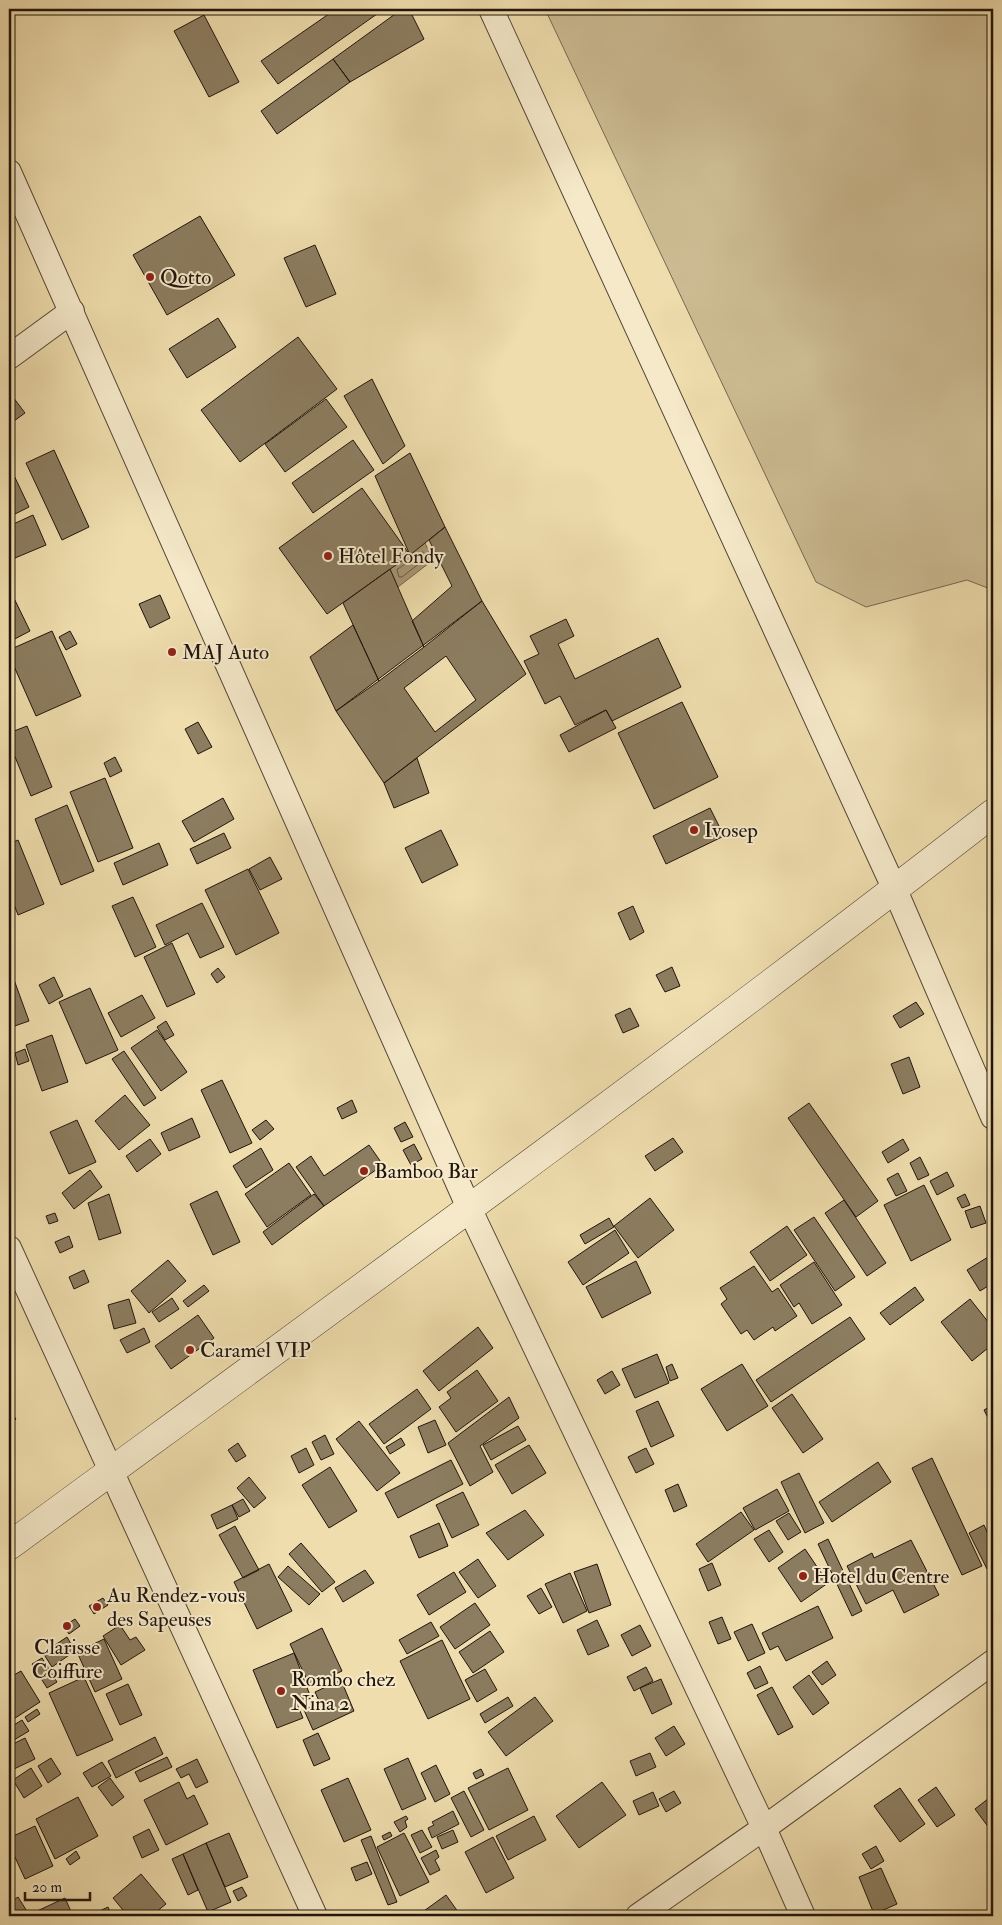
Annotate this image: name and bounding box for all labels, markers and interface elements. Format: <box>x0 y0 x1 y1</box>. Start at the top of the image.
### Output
place label: Qotto <box>160 264 211 291</box>
marker: Qotto <box>144 271 156 283</box>
place label: Hôtel Fondy <box>338 543 444 570</box>
marker: Hôtel Fondy <box>322 550 334 562</box>
place label: MAJ Auto <box>182 639 269 666</box>
marker: MAJ Auto <box>166 646 178 658</box>
place label: Ivosep <box>704 817 758 844</box>
marker: Ivosep <box>688 824 700 836</box>
place label: Bamboo Bar <box>374 1158 478 1185</box>
marker: Bamboo Bar <box>358 1165 370 1177</box>
place label: Caramel VIP <box>200 1337 311 1364</box>
marker: Caramel VIP <box>184 1344 196 1356</box>
place label: Hotel du Centre <box>813 1563 949 1590</box>
marker: Hotel du Centre <box>797 1570 809 1582</box>
place label: Au Rendez-vous des Sapeuses <box>106 1582 245 1633</box>
marker: Au Rendez-vous des Sapeuses <box>91 1601 103 1613</box>
marker: Clarisse Coiffure <box>61 1620 73 1632</box>
place label: Clarisse Coiffure <box>32 1634 102 1685</box>
place label: Rombo chez Nina 2 <box>291 1666 395 1717</box>
marker: Rombo chez Nina 2 <box>275 1685 287 1697</box>
scale bar <box>25 1870 90 1902</box>
text: 20 m <box>32 1878 62 1897</box>

